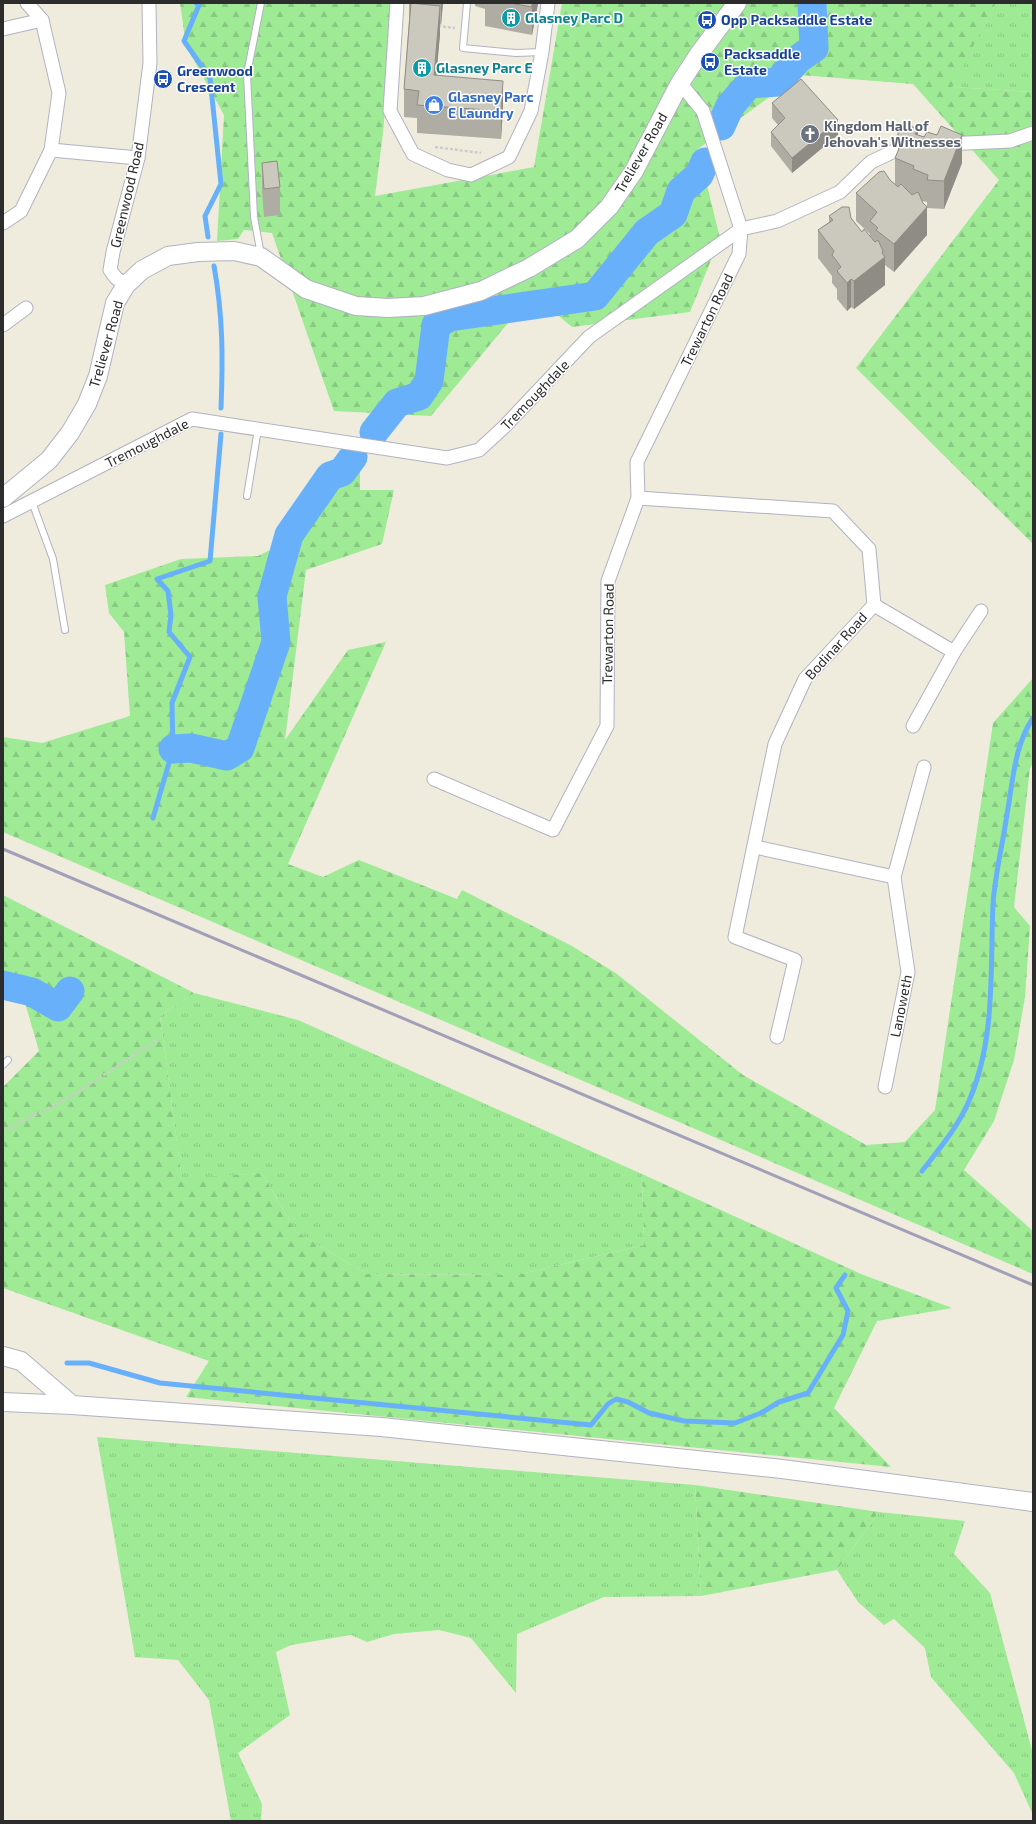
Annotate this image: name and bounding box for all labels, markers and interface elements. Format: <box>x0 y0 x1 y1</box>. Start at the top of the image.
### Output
building icon: Glasney Parc D <box>500 7 522 29</box>
place label: Glasney Parc D <box>525 9 623 26</box>
bus stop icon: Opp Packsaddle Estate <box>696 9 718 31</box>
place label: Opp Packsaddle Estate <box>721 11 873 28</box>
place label: Packsaddle Estate <box>724 45 800 78</box>
bus stop icon: Packsaddle Estate <box>699 51 721 73</box>
building icon: Glasney Parc E <box>411 57 433 79</box>
place label: Glasney Parc E <box>436 59 533 76</box>
place label: Greenwood Crescent <box>177 62 253 95</box>
bus stop icon: Greenwood Crescent <box>152 68 174 90</box>
place label: Glasney Parc E Laundry <box>448 88 534 121</box>
shop icon: Glasney Parc E Laundry <box>423 94 445 116</box>
street label: Treliever Road <box>611 109 671 196</box>
place label: Kingdom Hall of Jehovah's Witnesses <box>824 117 961 150</box>
church icon: Kingdom Hall of Jehovah's Witnesses <box>799 123 821 145</box>
street label: Greenwood Road <box>106 140 147 250</box>
street label: Trewarton Road <box>677 270 736 369</box>
street label: Treliever Road <box>85 298 126 390</box>
street label: Tremoughdale <box>497 356 572 433</box>
street label: Tremoughdale <box>102 414 191 471</box>
street label: Trewarton Road <box>598 583 617 685</box>
street label: Bodinar Road <box>801 609 870 683</box>
street label: Lanoweth <box>886 973 915 1039</box>

